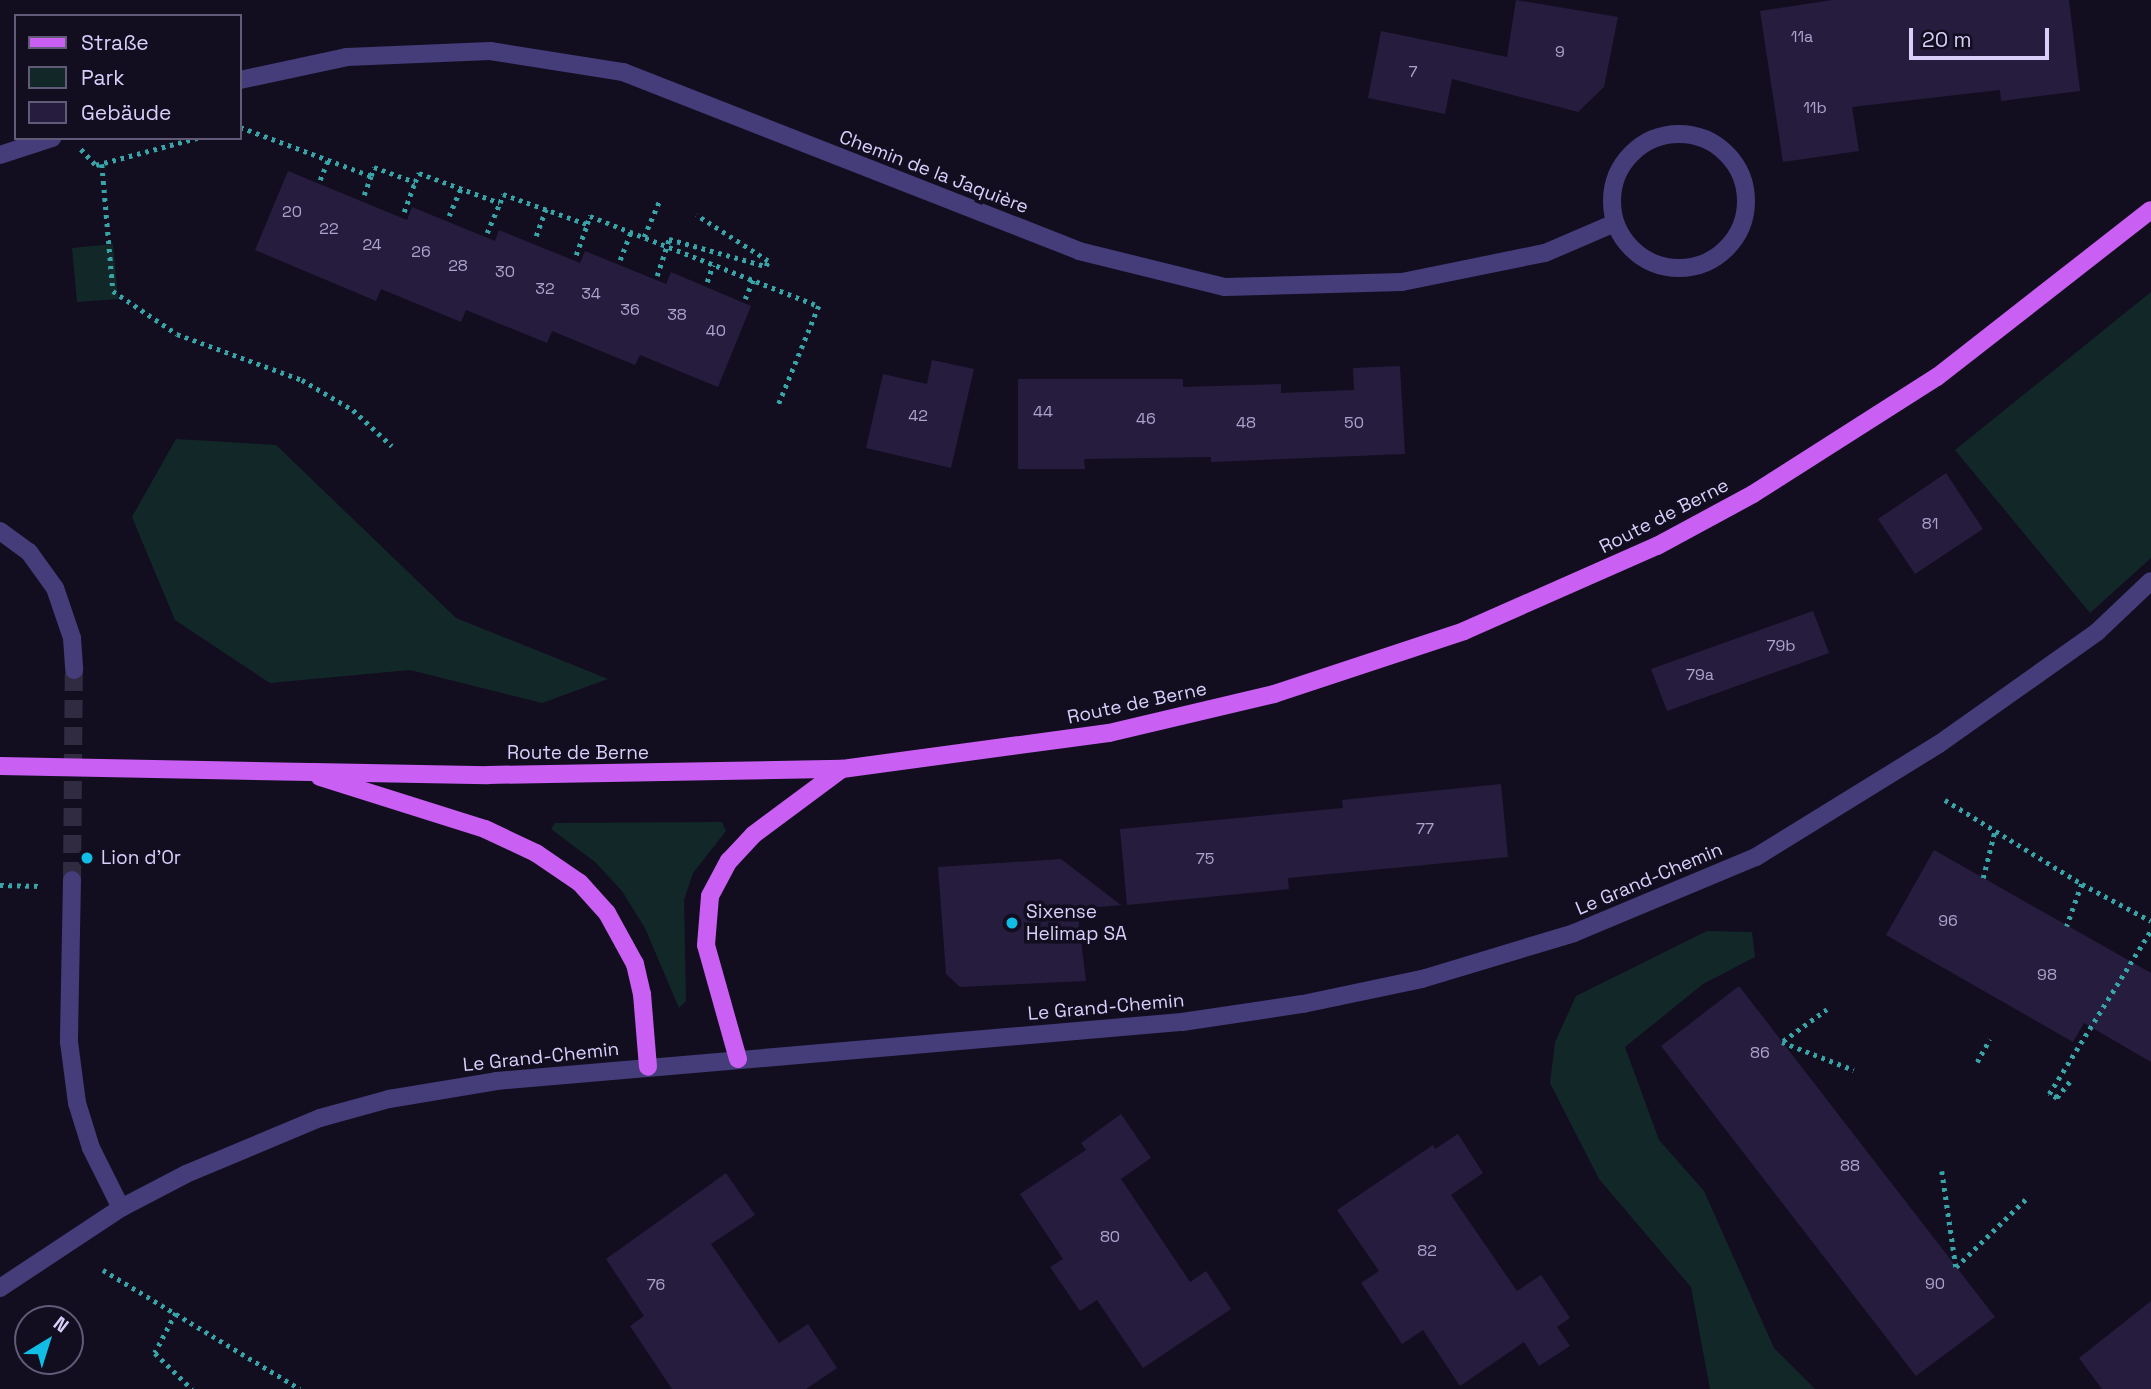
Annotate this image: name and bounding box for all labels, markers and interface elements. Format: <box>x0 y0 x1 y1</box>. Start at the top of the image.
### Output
legend <box>14 14 242 140</box>
scale bar <box>1913 14 2053 58</box>
text: 20 m <box>1922 26 1972 53</box>
house number: 11a <box>1791 27 1813 47</box>
text: Straße <box>81 29 149 56</box>
house number: 9 <box>1555 42 1565 62</box>
house number: 7 <box>1408 62 1418 82</box>
text: Park <box>81 64 125 91</box>
house number: 11b <box>1803 98 1827 118</box>
text: Gebäude <box>81 99 171 126</box>
street label: Chemin de la Jaquière <box>836 125 1032 219</box>
house number: 20 <box>282 202 302 222</box>
house number: 22 <box>319 219 339 239</box>
house number: 24 <box>362 235 382 255</box>
house number: 26 <box>411 242 431 262</box>
house number: 28 <box>448 256 468 276</box>
house number: 30 <box>495 262 515 282</box>
house number: 32 <box>535 279 555 299</box>
house number: 34 <box>581 284 601 304</box>
house number: 36 <box>620 300 640 320</box>
house number: 38 <box>667 305 687 325</box>
house number: 40 <box>706 321 726 341</box>
house number: 44 <box>1033 402 1053 422</box>
house number: 42 <box>908 406 928 426</box>
house number: 46 <box>1136 409 1156 429</box>
house number: 48 <box>1236 413 1256 433</box>
house number: 50 <box>1344 413 1364 433</box>
street label: Route de Berne <box>1596 474 1732 558</box>
house number: 81 <box>1922 514 1938 534</box>
house number: 79b <box>1766 636 1796 656</box>
house number: 79a <box>1686 665 1714 685</box>
street label: Route de Berne <box>1065 677 1209 729</box>
street label: Route de Berne <box>507 742 649 764</box>
house number: 77 <box>1416 819 1434 839</box>
street label: Le Grand-Chemin <box>1572 838 1726 920</box>
place label: Lion d'Or <box>101 847 181 869</box>
house number: 75 <box>1196 849 1214 869</box>
marker: Lion d'Or <box>79 850 95 866</box>
place label: Sixense Helimap SA <box>1026 901 1127 945</box>
house number: 96 <box>1938 911 1958 931</box>
marker: Sixense Helimap SA <box>1004 915 1020 931</box>
house number: 98 <box>2037 965 2057 985</box>
street label: Le Grand-Chemin <box>1027 989 1185 1025</box>
street label: Le Grand-Chemin <box>462 1037 620 1077</box>
house number: 86 <box>1750 1043 1770 1063</box>
house number: 88 <box>1840 1156 1860 1176</box>
house number: 80 <box>1100 1227 1120 1247</box>
house number: 82 <box>1417 1241 1437 1261</box>
house number: 90 <box>1925 1274 1945 1294</box>
house number: 76 <box>647 1275 665 1295</box>
north arrow <box>14 1305 84 1375</box>
text: N <box>48 1311 74 1338</box>

